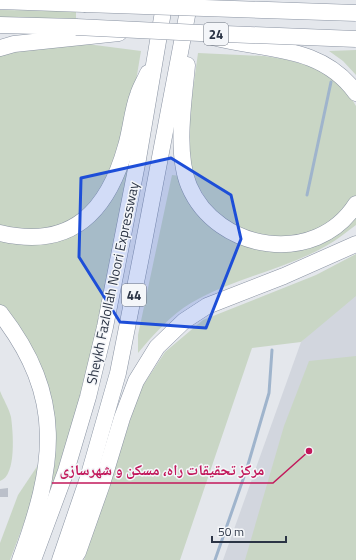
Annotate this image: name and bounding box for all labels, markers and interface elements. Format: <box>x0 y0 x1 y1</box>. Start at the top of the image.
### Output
road number: 24 <box>204 23 228 45</box>
street label: Sheykh Fazlollah Noori Expressway <box>80 179 144 386</box>
road number: 44 <box>122 284 146 306</box>
callout: مرکز تحقیقات راه، مسکن و شهرسازی <box>52 456 273 483</box>
text: مرکز تحقیقات راه، مسکن و شهرسازی <box>60 458 264 481</box>
scale bar <box>212 518 286 544</box>
text: 50 m <box>218 522 244 541</box>

